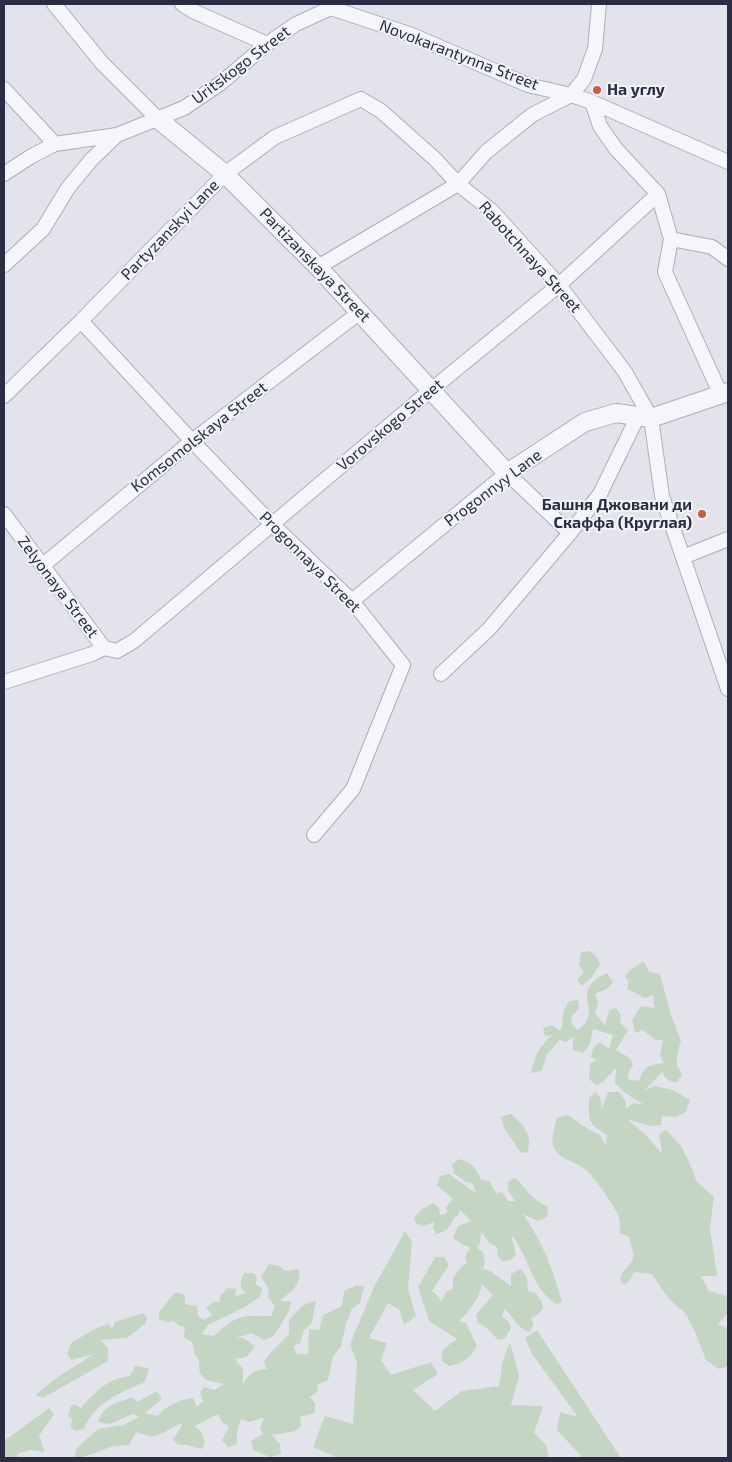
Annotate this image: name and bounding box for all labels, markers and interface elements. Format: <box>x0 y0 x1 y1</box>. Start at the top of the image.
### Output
street label: Novokarantynna Street <box>377 16 541 94</box>
street label: Uritskogo Street <box>188 22 294 108</box>
place label: На углу <box>607 80 665 100</box>
marker: На углу <box>591 84 603 96</box>
street label: Partyzanskyi Lane <box>117 176 223 284</box>
street label: Rabotchnaya Street <box>475 197 585 317</box>
street label: Partizanskaya Street <box>256 204 374 326</box>
street label: Vorovskogo Street <box>333 375 447 475</box>
street label: Komsomolskaya Street <box>127 378 271 496</box>
street label: Progonnyy Lane <box>441 445 545 531</box>
place label: Башня Джовани ди Скаффа (Круглая) <box>542 495 692 533</box>
street label: Progonnaya Street <box>255 507 365 617</box>
marker: Башня Джовани ди Скаффа (Круглая) <box>696 508 708 520</box>
street label: Zelyonaya Street <box>13 532 103 642</box>

